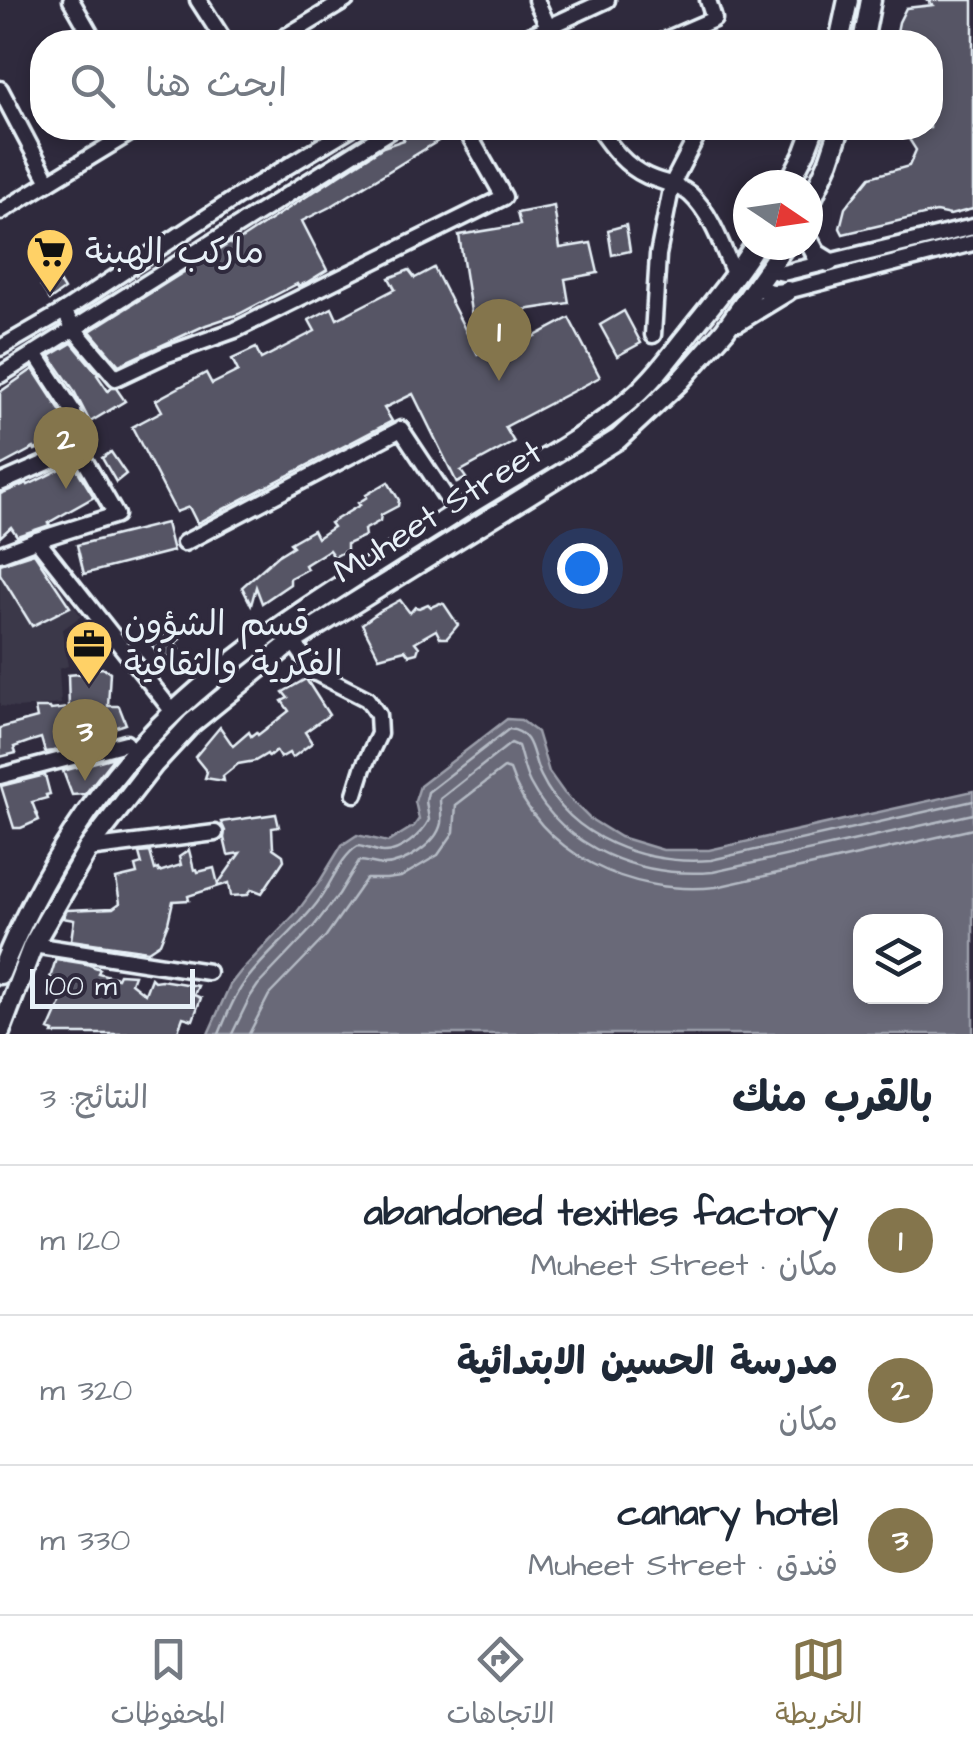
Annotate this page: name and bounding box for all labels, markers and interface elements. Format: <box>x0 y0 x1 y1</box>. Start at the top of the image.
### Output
search box <box>30 30 943 140</box>
icon: search <box>65 58 120 113</box>
text: ابحث هنا <box>145 59 287 111</box>
north arrow <box>733 170 823 260</box>
supermarket icon: ماركب الهبنة <box>24 226 76 294</box>
place label: ماركب الهبنة <box>85 228 264 277</box>
pin: 1 <box>466 298 532 381</box>
pin: 2 <box>34 406 98 489</box>
street label: Muheet Street <box>324 428 552 596</box>
your location <box>557 543 608 594</box>
place label: قسم الشؤون الفكرية والثقافية <box>124 600 343 689</box>
office icon: قسم الشؤون الفكرية والثقافية <box>63 618 115 686</box>
pin: 3 <box>52 698 118 781</box>
map controls <box>853 914 943 1004</box>
button: layers <box>853 914 943 1004</box>
scale bar <box>30 964 195 1008</box>
text: 100 m <box>45 967 117 1006</box>
text: بالقرب منك <box>732 1070 933 1128</box>
text: النتائج: 3 <box>40 1076 148 1121</box>
text: abandoned texitles factory <box>364 1188 838 1240</box>
text: 120 m <box>40 1218 120 1263</box>
text: 1 <box>898 1218 903 1263</box>
text: مكان · Muheet Street <box>531 1243 838 1288</box>
text: مدرسة الحسين الابتدائية <box>457 1337 838 1389</box>
text: 320 m <box>40 1368 133 1413</box>
text: 2 <box>891 1368 910 1413</box>
text: مكان <box>779 1398 838 1443</box>
text: canary hotel <box>617 1488 838 1540</box>
text: 330 m <box>40 1518 130 1563</box>
text: 3 <box>892 1518 909 1563</box>
text: فندق · Muheet Street <box>528 1543 838 1588</box>
tab: المحفوظات <box>110 1632 226 1738</box>
tab: الاتجاهات <box>446 1632 555 1738</box>
tab: الخريطة <box>775 1632 863 1738</box>

